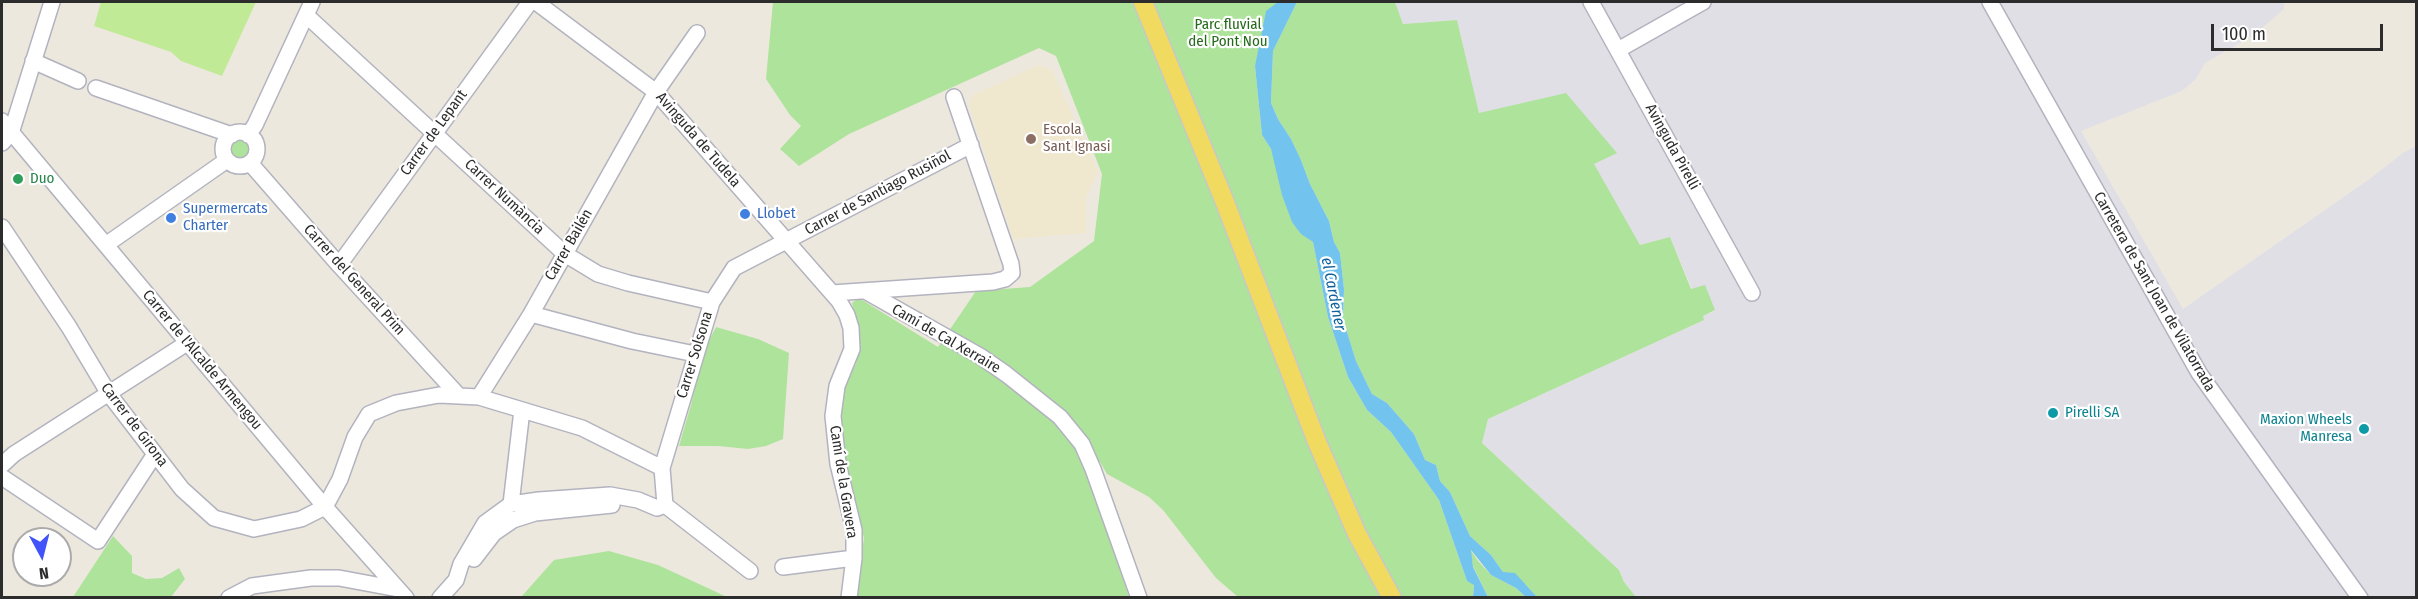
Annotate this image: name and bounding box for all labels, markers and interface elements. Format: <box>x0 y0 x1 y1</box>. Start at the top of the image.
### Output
scale bar <box>2214 12 2386 50</box>
park label: Parc fluvial del Pont Nou <box>1188 16 1268 51</box>
text: 100 m <box>2222 23 2266 45</box>
street label: Carrer de Lepant <box>397 87 471 179</box>
street label: Avinguda de Tudela <box>652 89 744 191</box>
street label: Avinguda Pirelli <box>1641 101 1703 193</box>
place label: Escola Sant Ignasi <box>1043 121 1110 156</box>
marker: Escola Sant Ignasi <box>1024 132 1038 146</box>
street label: Carrer de Santiago Rusiñol <box>802 147 954 239</box>
street label: Carrer Numància <box>460 156 548 238</box>
place label: Duo <box>30 170 54 188</box>
marker: Duo <box>11 172 25 186</box>
street label: Carretera de Sant Joan de Vilatorrada <box>2089 189 2219 395</box>
place label: Supermercats Charter <box>183 200 268 235</box>
place label: Llobet <box>757 205 796 223</box>
street label: Carrer Bailén <box>541 206 597 284</box>
marker: Llobet <box>738 207 752 221</box>
marker: Supermercats Charter <box>164 211 178 225</box>
street label: Carrer del General Prim <box>300 221 408 339</box>
water label: el Cardener <box>1316 256 1350 332</box>
street label: Carrer de l'Alcalde Armengou <box>138 286 266 434</box>
street label: Camí de Cal Xerraire <box>888 301 1004 377</box>
street label: Carrer Solsona <box>673 309 717 401</box>
street label: Carrer de Girona <box>97 380 171 470</box>
place label: Pirelli SA <box>2065 404 2119 422</box>
marker: Pirelli SA <box>2046 406 2060 420</box>
place label: Maxion Wheels Manresa <box>2260 411 2352 446</box>
marker: Maxion Wheels Manresa <box>2357 422 2371 436</box>
street label: Camí de la Gravera <box>825 424 861 540</box>
north arrow <box>12 527 72 587</box>
text: N <box>38 563 50 583</box>

